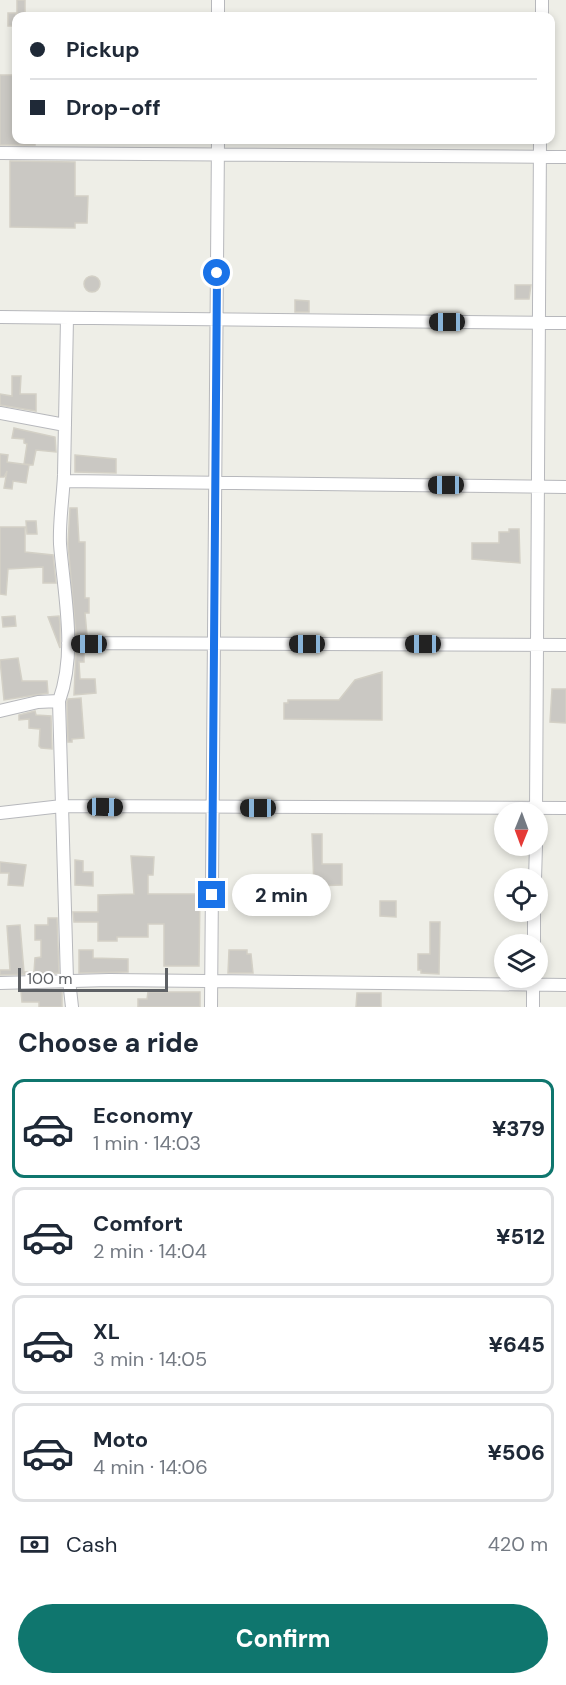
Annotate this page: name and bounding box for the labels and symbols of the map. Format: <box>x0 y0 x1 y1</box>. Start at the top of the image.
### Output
route start <box>203 259 230 286</box>
car <box>429 313 465 331</box>
car <box>428 476 464 494</box>
car <box>71 635 107 653</box>
car <box>289 635 325 653</box>
car <box>405 635 441 653</box>
car <box>87 798 123 816</box>
car <box>240 799 276 817</box>
north arrow <box>494 802 548 856</box>
callout: 2 min <box>233 874 332 916</box>
route end <box>198 881 225 908</box>
scale bar <box>18 965 168 992</box>

